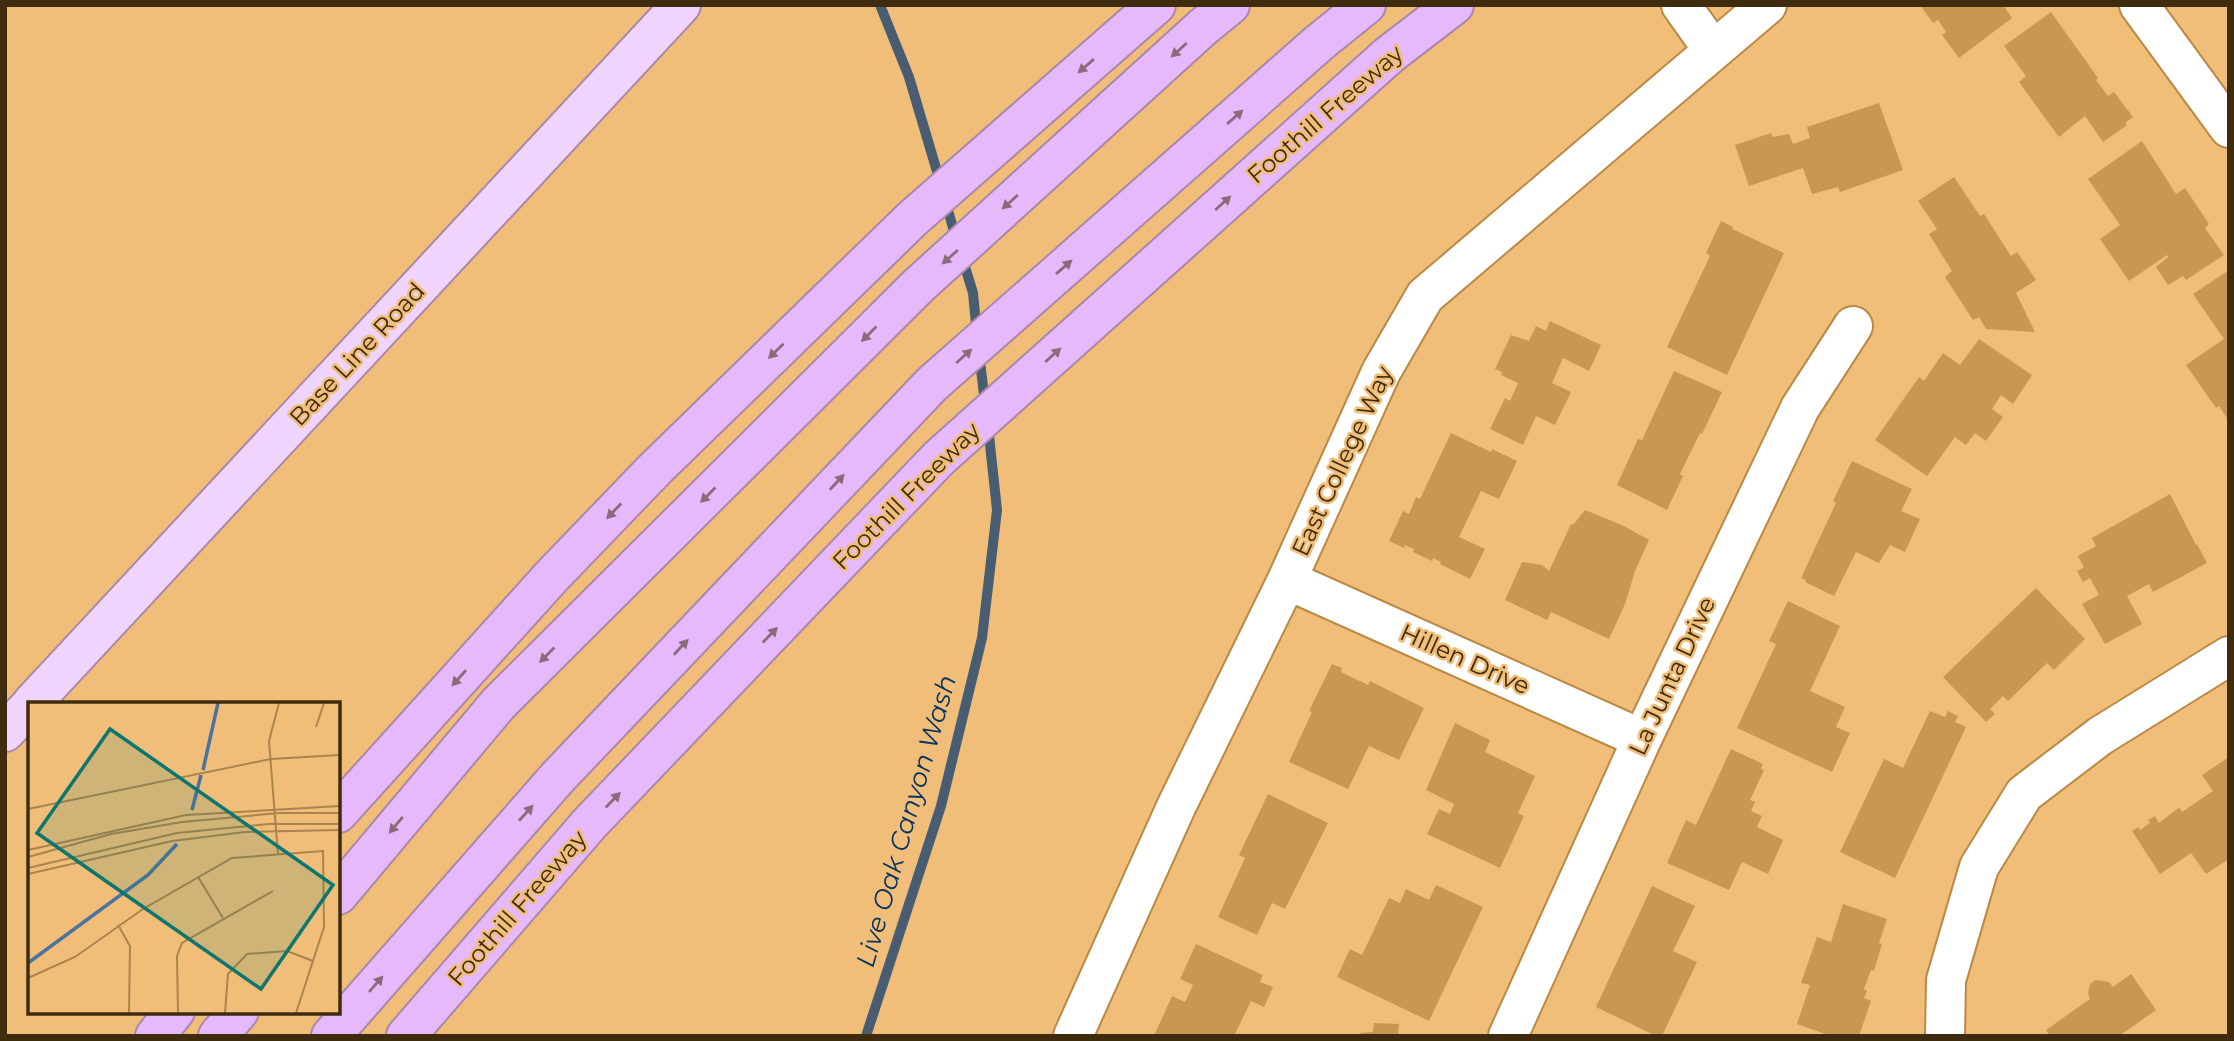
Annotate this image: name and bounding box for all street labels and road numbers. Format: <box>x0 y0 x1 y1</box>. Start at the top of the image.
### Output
street label: Foothill Freeway <box>1241 38 1409 190</box>
street label: Base Line Road <box>283 276 431 432</box>
street label: East College Way <box>1285 362 1399 560</box>
street label: Foothill Freeway <box>826 416 986 576</box>
street label: La Junta Drive <box>1623 592 1721 760</box>
street label: Hillen Drive <box>1396 618 1534 700</box>
street label: Foothill Freeway <box>441 824 593 992</box>

